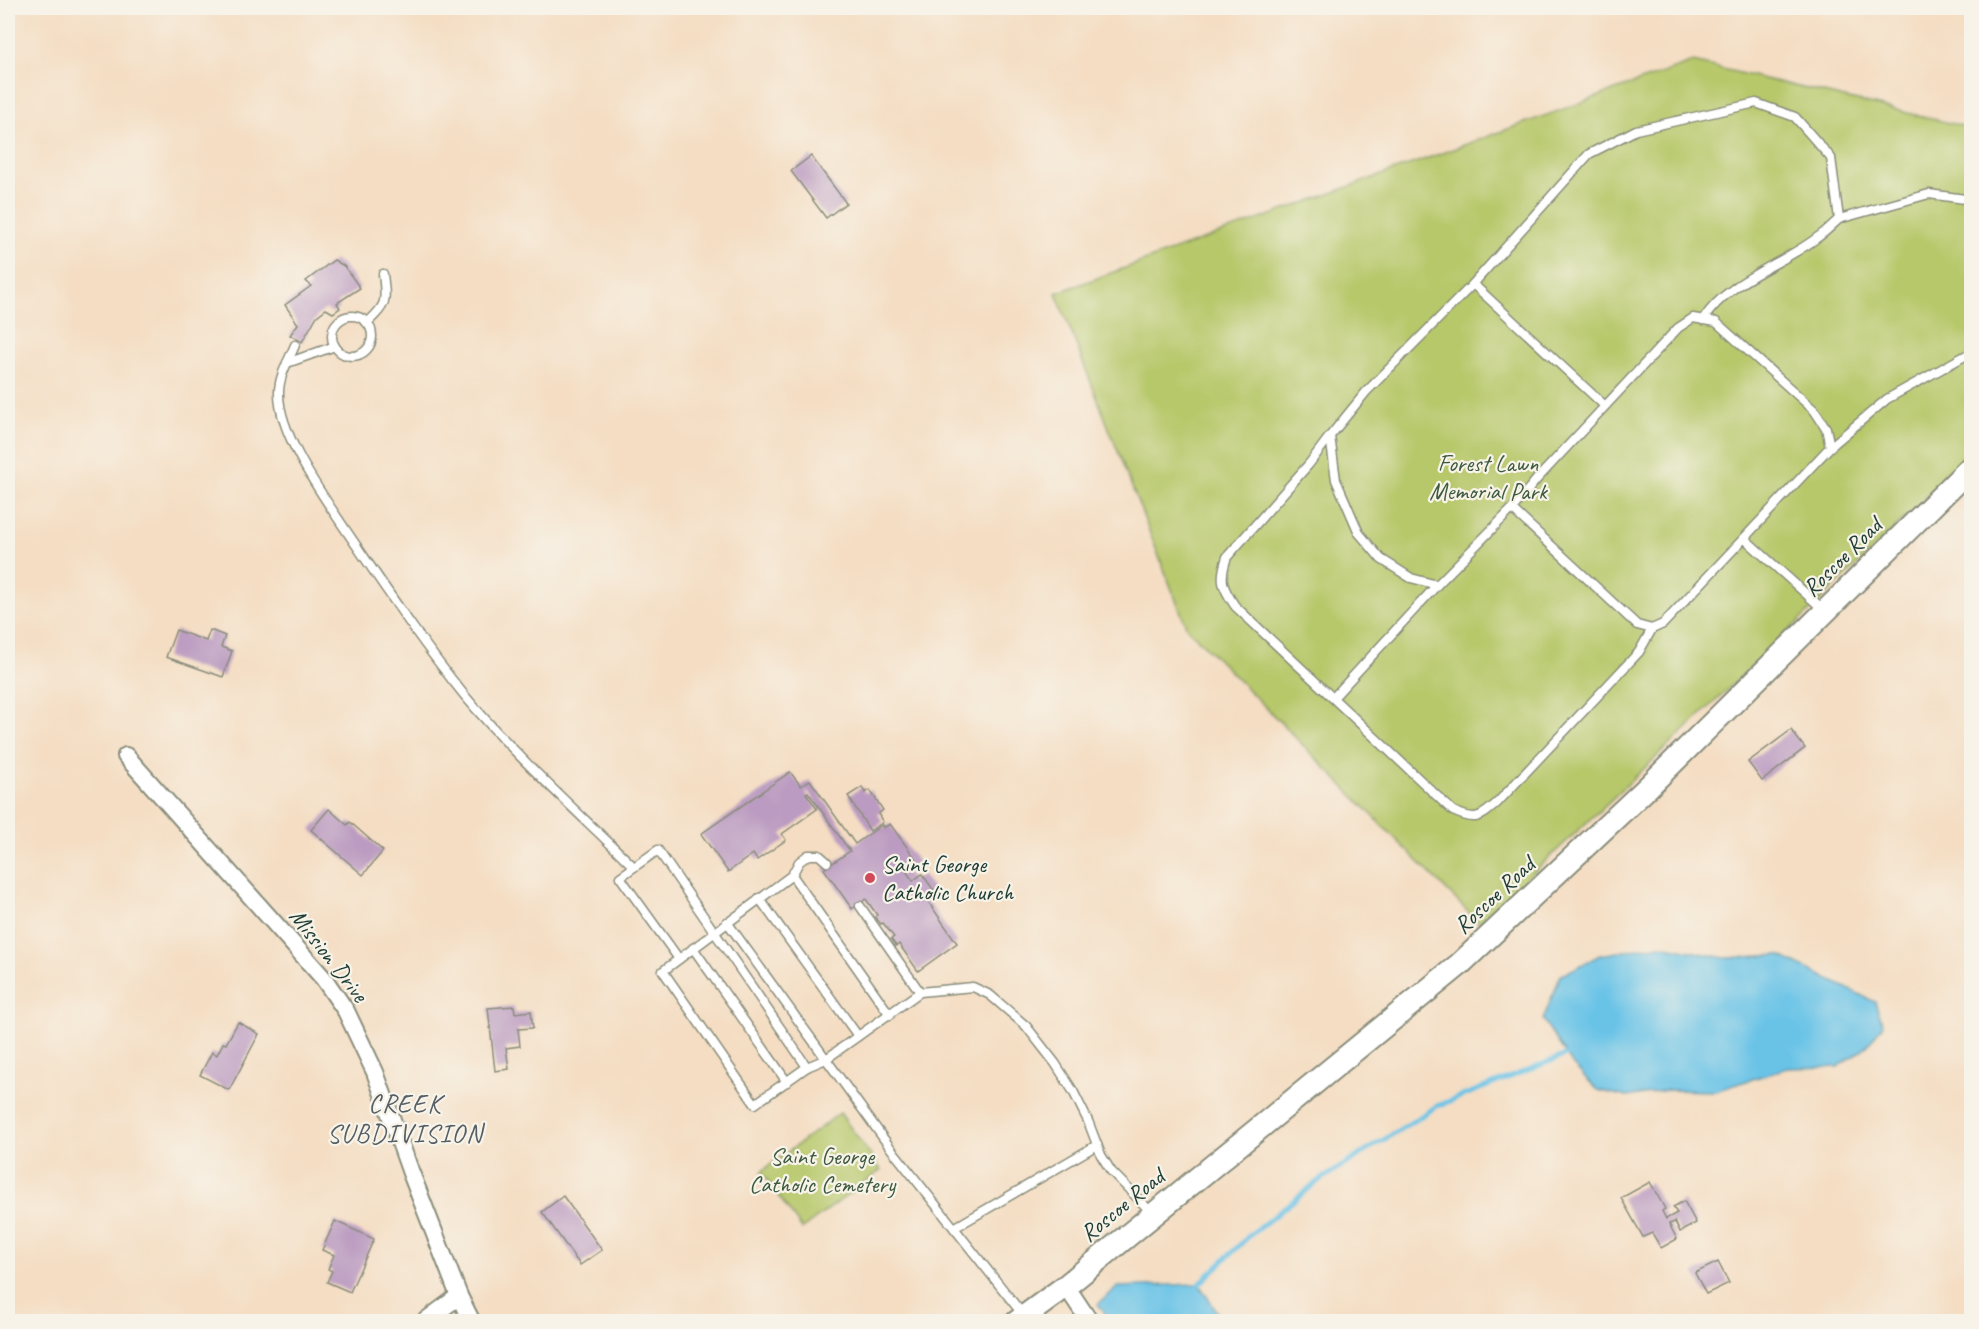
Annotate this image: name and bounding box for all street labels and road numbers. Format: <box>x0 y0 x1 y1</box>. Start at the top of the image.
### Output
street label: Roscoe Road <box>1796 509 1890 603</box>
street label: Roscoe Road <box>1447 848 1543 940</box>
street label: Mission Drive <box>283 902 376 1010</box>
street label: Roscoe Road <box>1074 1160 1173 1248</box>

